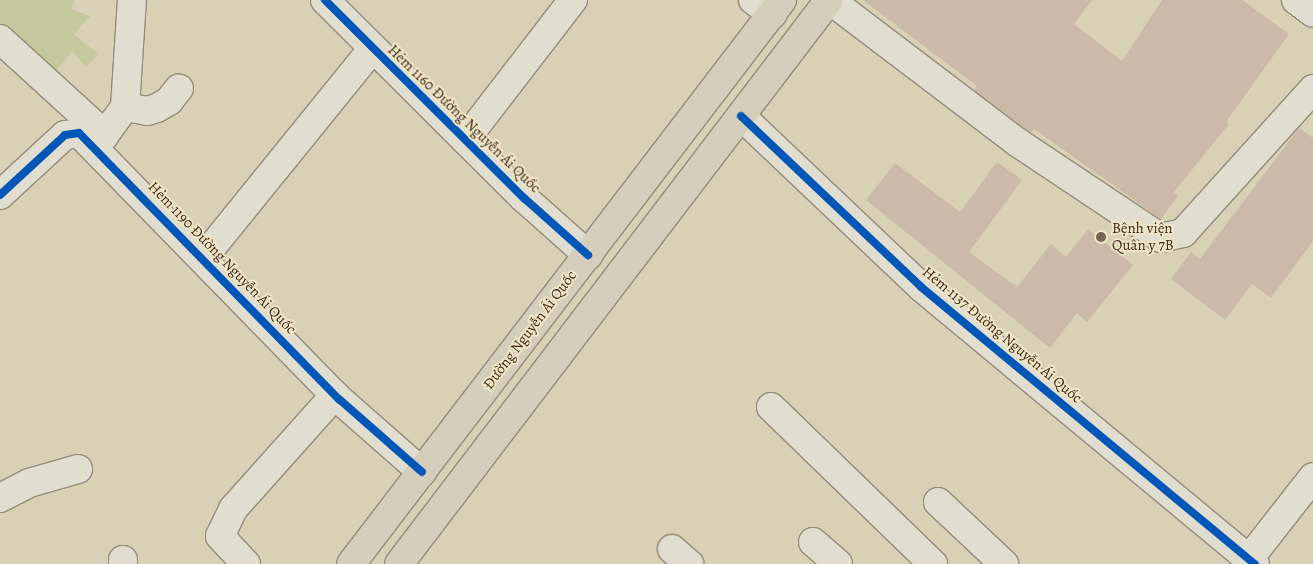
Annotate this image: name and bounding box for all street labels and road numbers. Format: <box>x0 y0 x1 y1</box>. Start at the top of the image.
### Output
street label: Hẻm 1160 Đường Nguyễn Ái Quốc <box>384 41 544 197</box>
street label: Hẻm 1190 Đường Nguyễn Ái Quốc <box>144 178 300 338</box>
street label: Hẻm 1137 Đường Nguyễn Ái Quốc <box>918 263 1086 407</box>
street label: Đường Nguyễn Ái Quốc <box>479 267 581 393</box>

